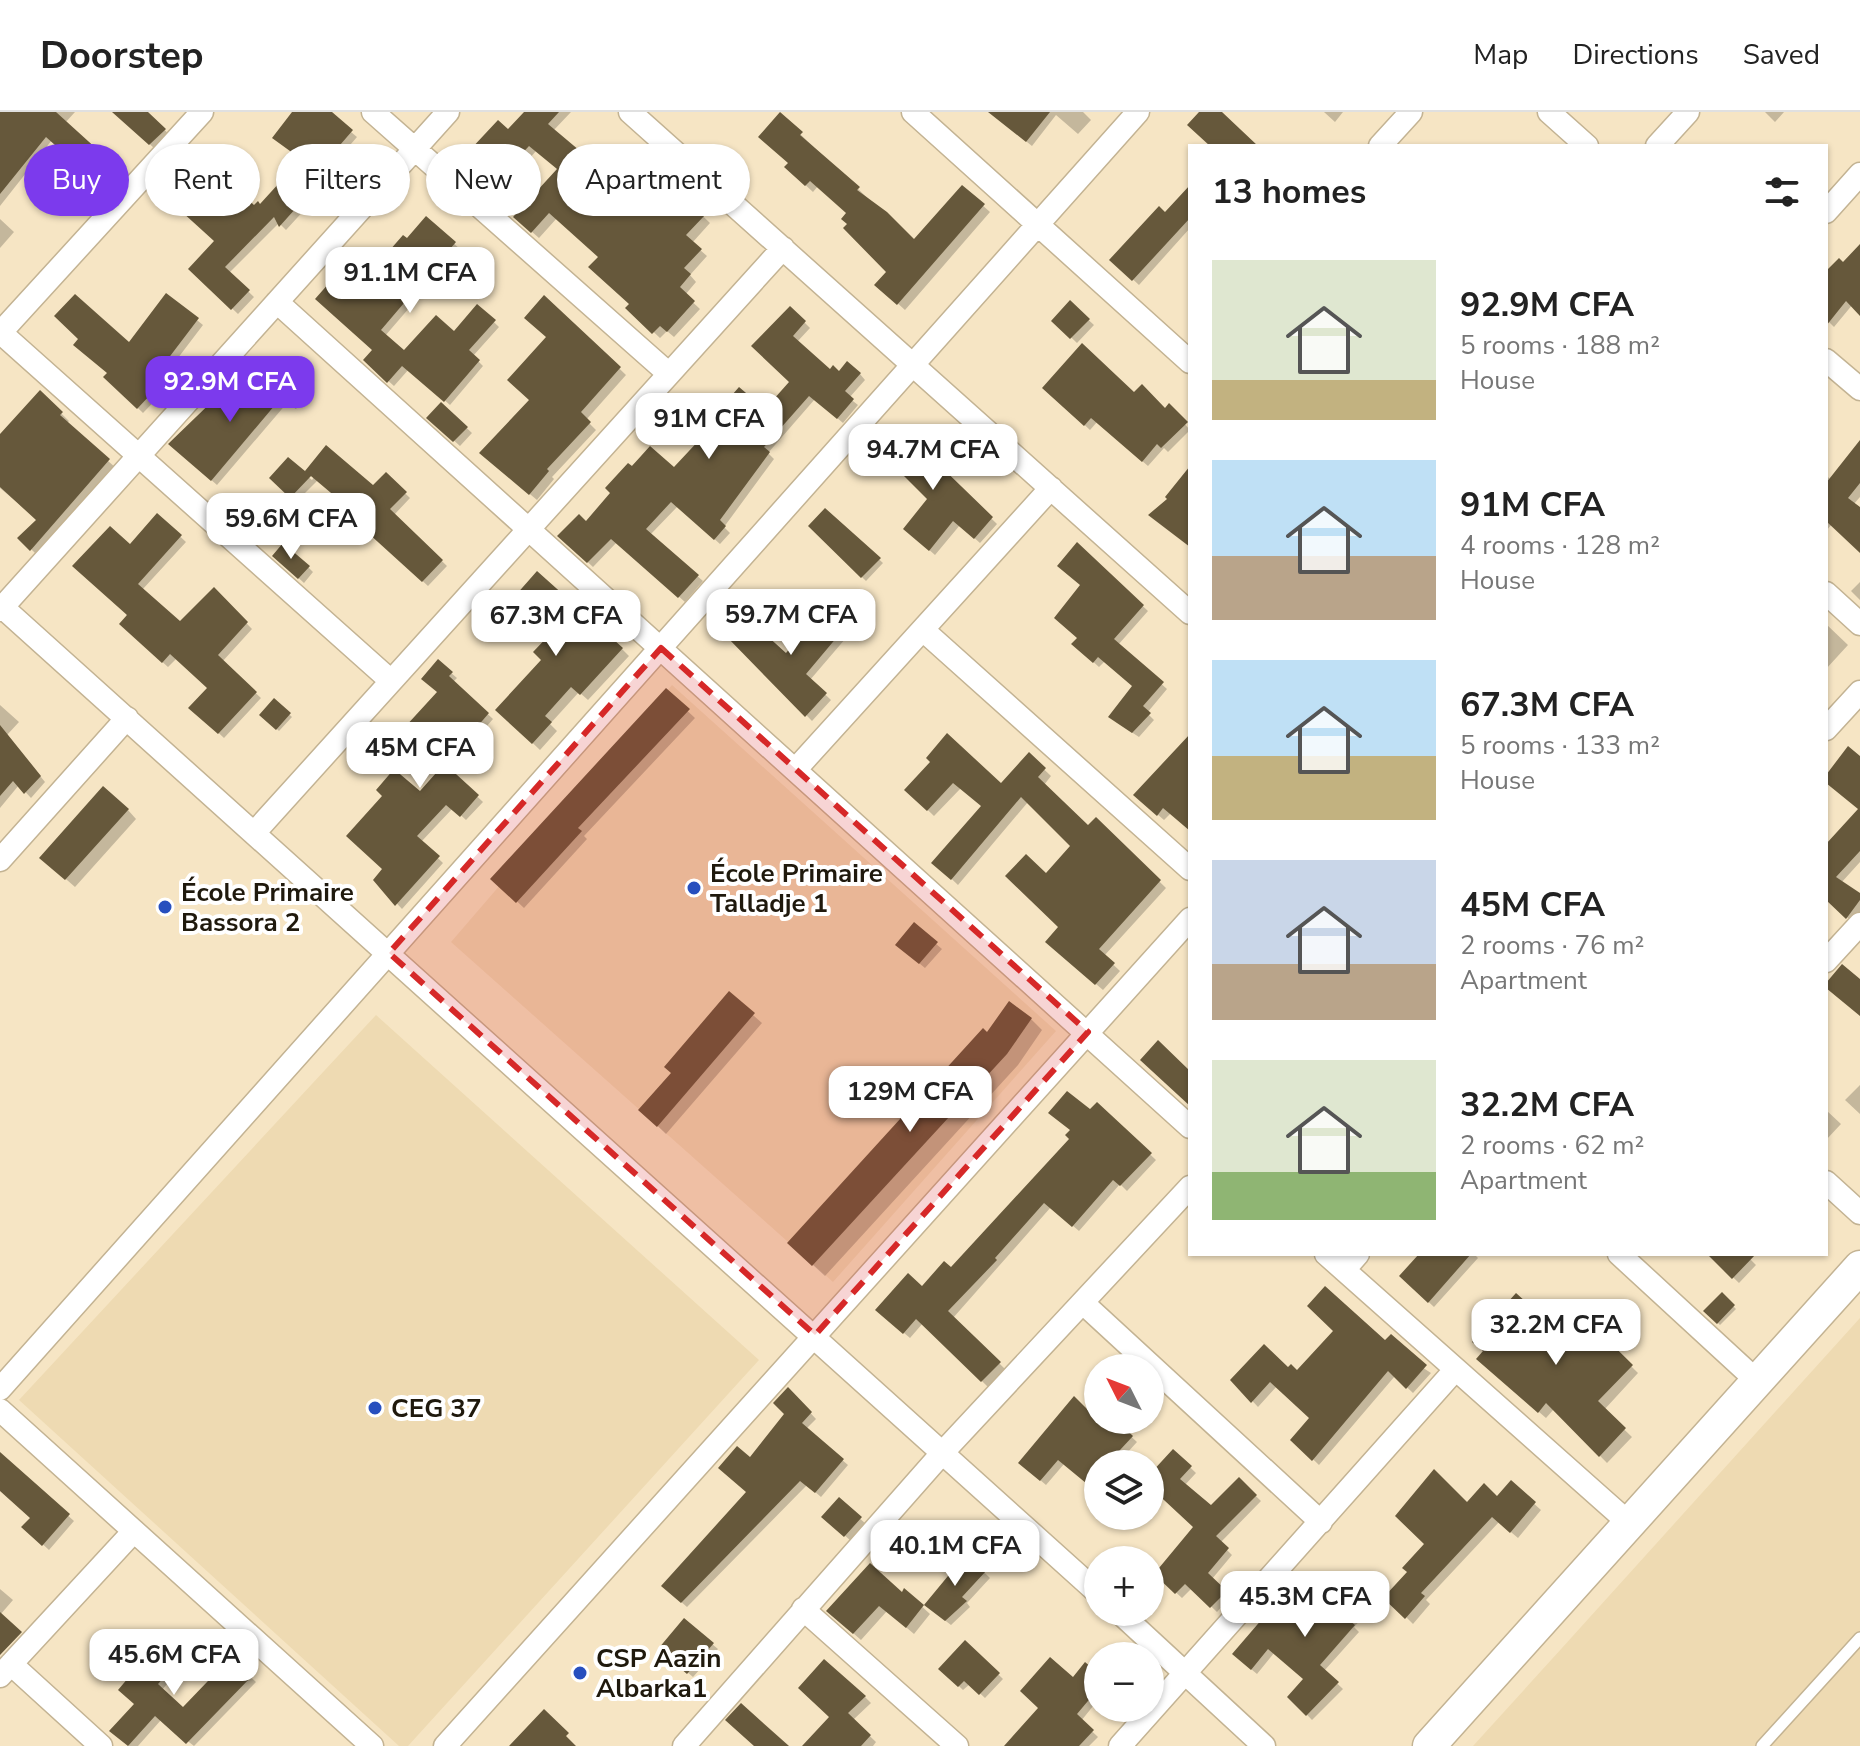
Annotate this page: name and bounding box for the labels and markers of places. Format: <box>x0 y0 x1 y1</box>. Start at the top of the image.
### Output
pin: 91.1M CFA <box>318 247 502 315</box>
pin: 92.9M CFA <box>138 356 322 424</box>
pin: 91M CFA <box>635 393 783 461</box>
pin: 94.7M CFA <box>841 424 1025 492</box>
pin: 59.6M CFA <box>199 493 383 561</box>
pin: 59.7M CFA <box>699 589 883 657</box>
pin: 67.3M CFA <box>464 590 648 658</box>
pin: 45M CFA <box>346 722 494 790</box>
place label: École Primaire Talladje 1 <box>710 856 883 921</box>
place label: École Primaire Bassora 2 <box>181 875 354 940</box>
marker: École Primaire Talladje 1 <box>685 879 703 897</box>
marker: École Primaire Bassora 2 <box>156 898 174 916</box>
pin: 129M CFA <box>827 1066 993 1134</box>
pin: 32.2M CFA <box>1464 1299 1648 1367</box>
place label: CEG 37 <box>391 1391 482 1426</box>
marker: CEG 37 <box>366 1399 384 1417</box>
pin: 40.1M CFA <box>863 1520 1047 1588</box>
pin: 45.3M CFA <box>1213 1571 1397 1639</box>
pin: 45.6M CFA <box>82 1629 266 1697</box>
place label: CSP Aazin Albarka1 <box>596 1641 721 1706</box>
marker: CSP Aazin Albarka1 <box>571 1664 589 1682</box>

